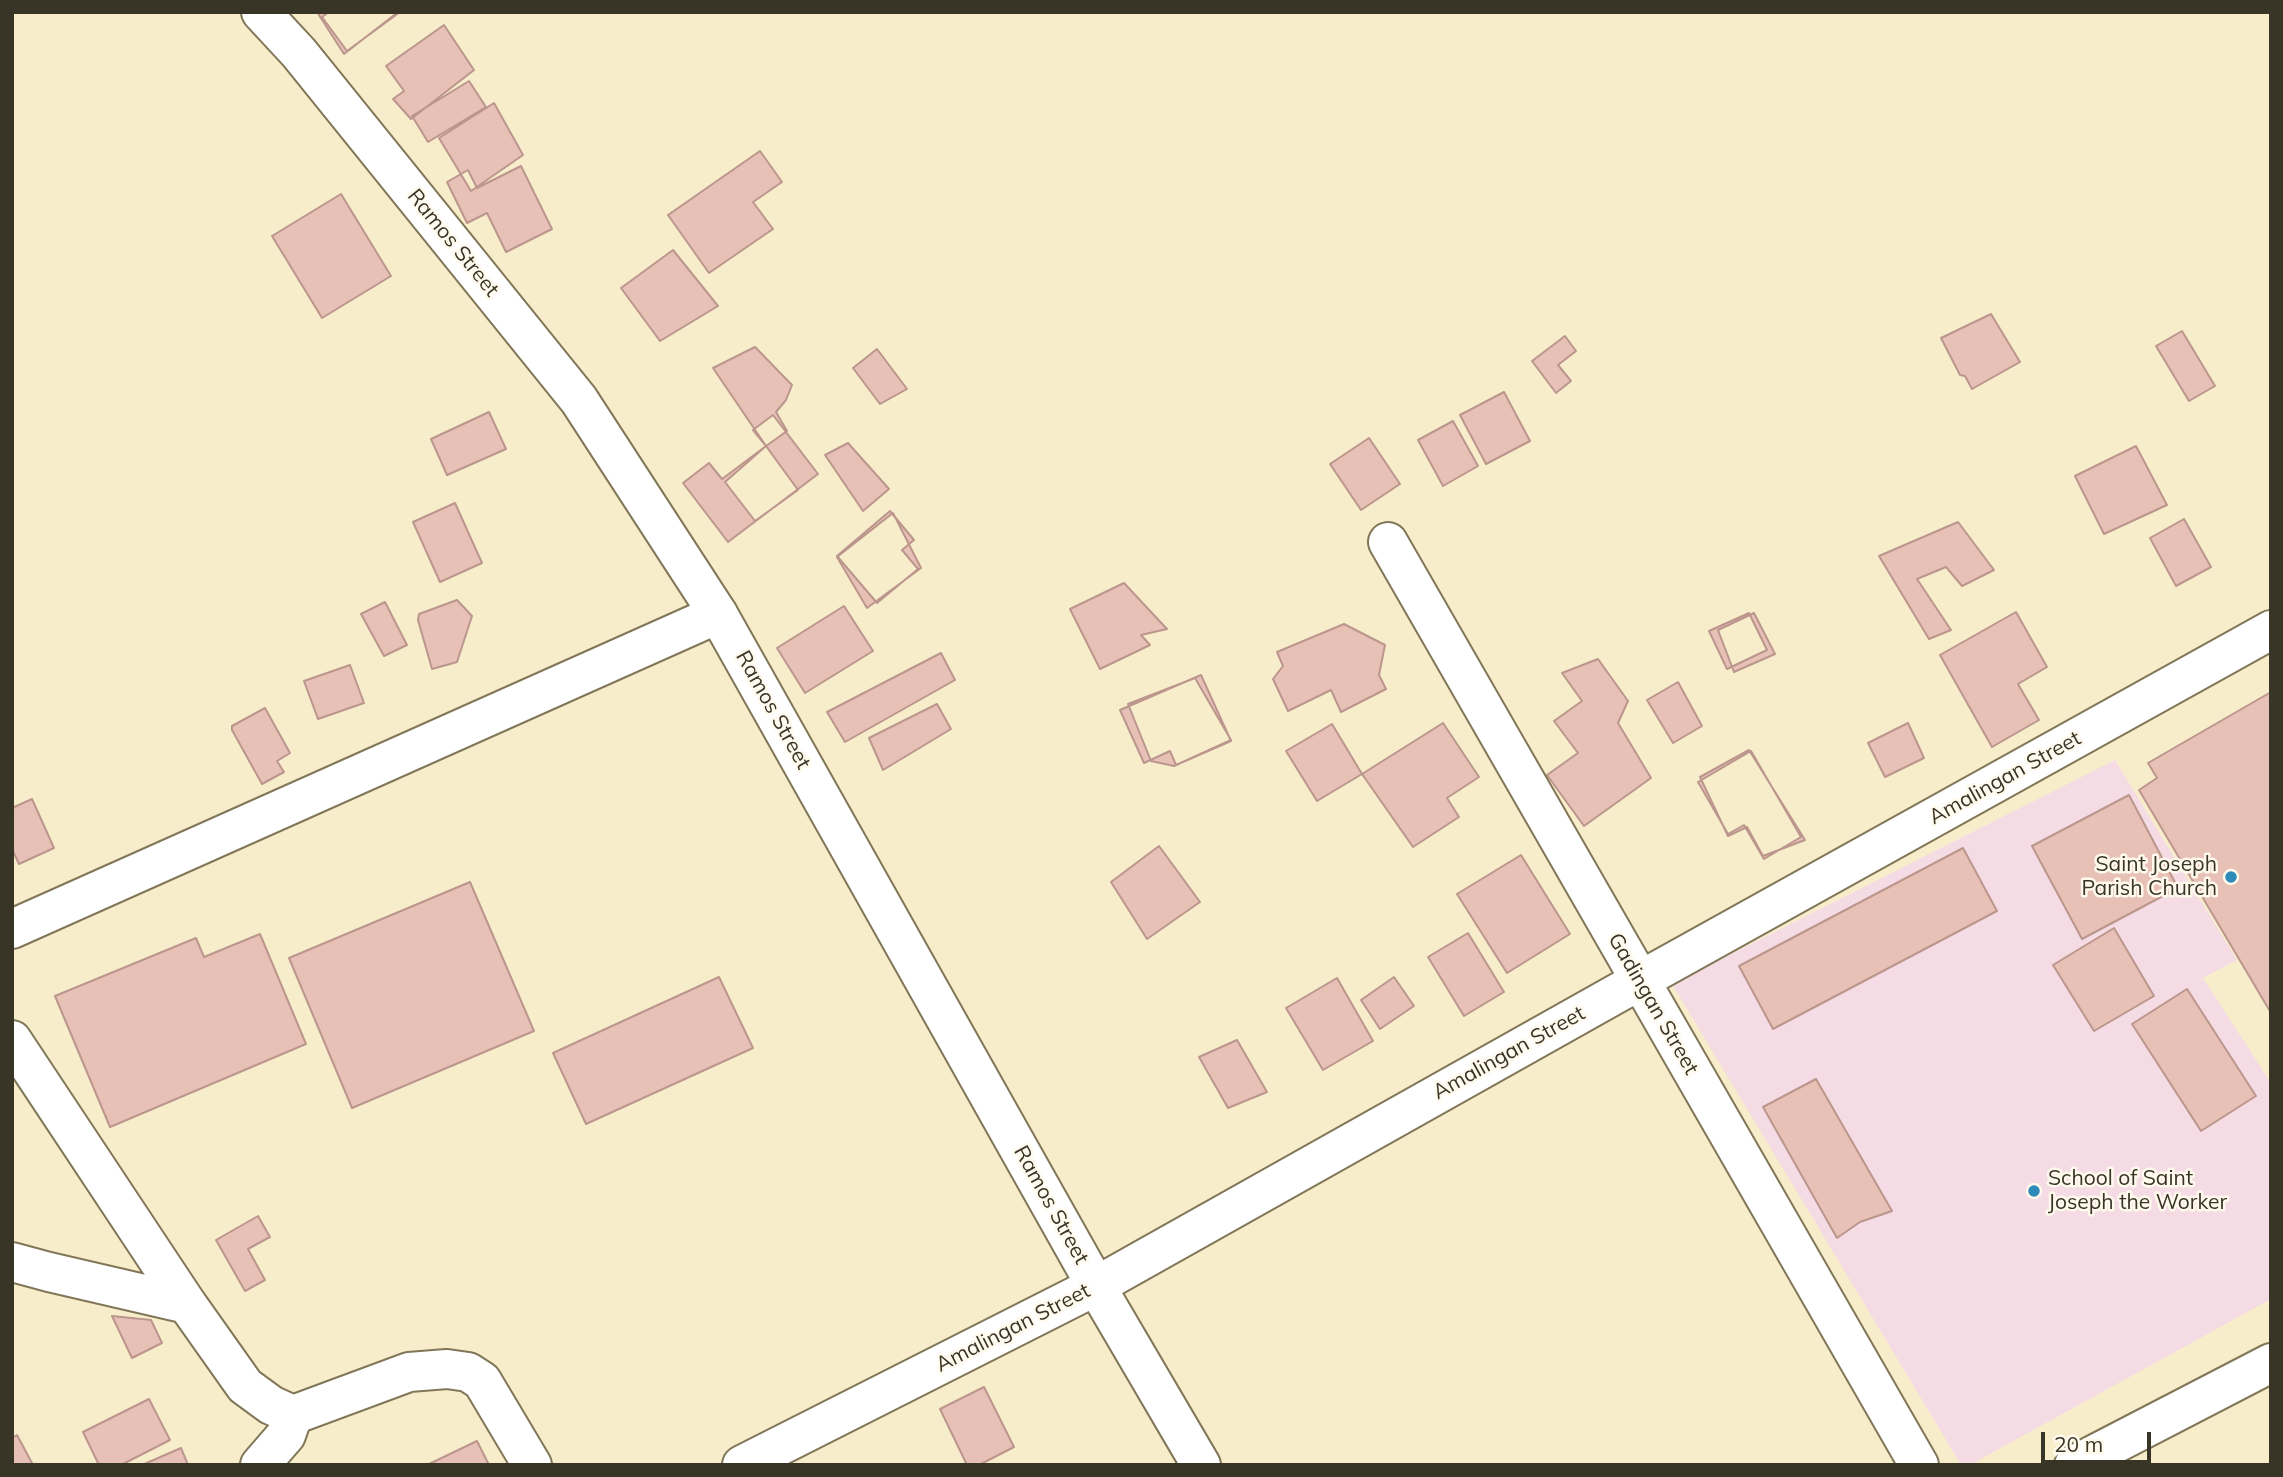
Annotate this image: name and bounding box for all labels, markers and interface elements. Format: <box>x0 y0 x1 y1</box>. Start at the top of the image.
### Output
street label: Ramos Street <box>402 184 504 302</box>
street label: Ramos Street <box>730 646 816 774</box>
street label: Amalingan Street <box>1925 726 2085 830</box>
place label: Saint Joseph Parish Church <box>2081 852 2217 902</box>
marker: Saint Joseph Parish Church <box>2223 869 2239 885</box>
street label: Gadingan Street <box>1602 929 1704 1079</box>
street label: Amalingan Street <box>1429 1001 1589 1105</box>
street label: Ramos Street <box>1008 1141 1094 1269</box>
place label: School of Saint Joseph the Worker <box>2048 1166 2227 1216</box>
marker: School of Saint Joseph the Worker <box>2026 1183 2042 1199</box>
street label: Amalingan Street <box>932 1278 1094 1378</box>
scale bar <box>2045 1418 2155 1462</box>
text: 20 m <box>2054 1431 2103 1457</box>

